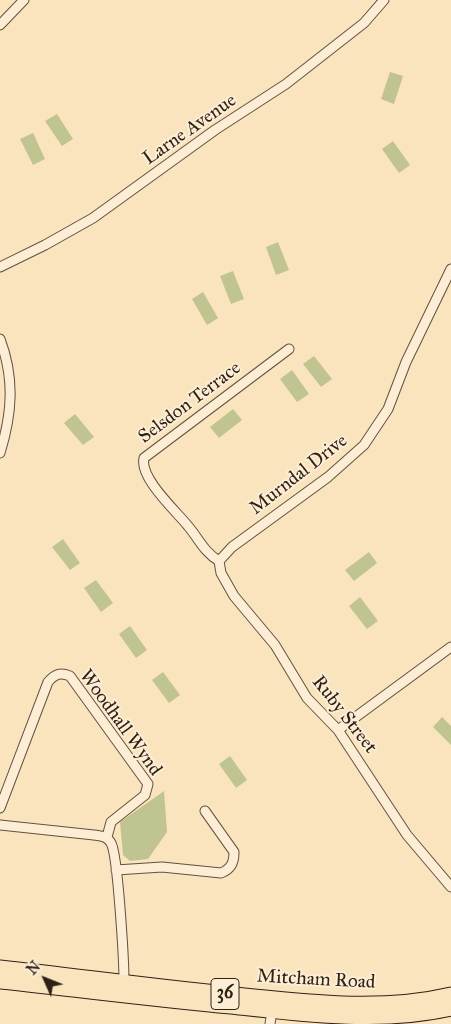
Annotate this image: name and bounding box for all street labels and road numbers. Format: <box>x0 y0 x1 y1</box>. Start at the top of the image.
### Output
street label: Larne Avenue <box>139 90 241 170</box>
street label: Selsdon Terrace <box>134 357 246 449</box>
street label: Murndal Drive <box>246 430 352 520</box>
street label: Woodhall Wynd <box>74 665 166 781</box>
street label: Ruby Street <box>307 672 381 758</box>
street label: Mitcham Road <box>256 966 376 994</box>
road number: 36 <box>211 979 239 1010</box>

